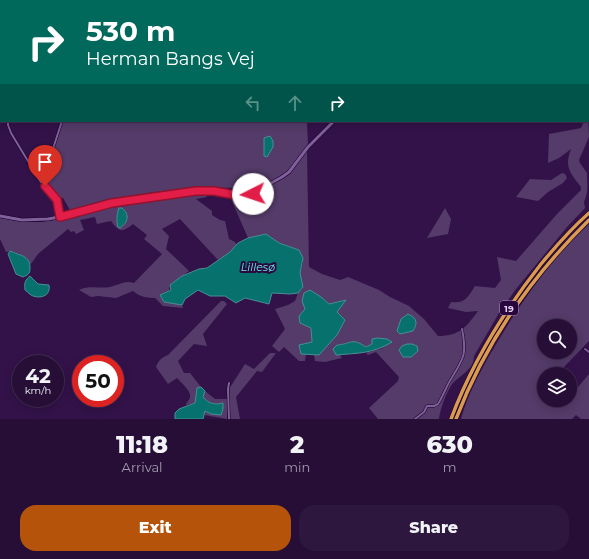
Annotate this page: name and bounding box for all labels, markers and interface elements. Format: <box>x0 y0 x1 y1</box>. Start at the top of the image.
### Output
text: 530 m <box>86 14 175 48</box>
icon: right <box>20 16 72 68</box>
text: Herman Bangs Vej <box>86 48 255 70</box>
icon: left <box>242 92 264 114</box>
icon: ahead <box>284 92 306 114</box>
icon: right <box>326 92 348 114</box>
pin <box>28 145 62 186</box>
icon: arrive <box>34 151 56 173</box>
position arrow <box>232 173 274 215</box>
water label: Lillesø <box>241 260 275 274</box>
road number: 19 <box>500 301 518 315</box>
map controls <box>537 319 577 407</box>
button: search <box>537 319 577 359</box>
speed limit sign: 50 <box>72 355 124 407</box>
text: 42 <box>25 364 51 388</box>
button: layers <box>537 367 577 407</box>
text: km/h <box>25 384 51 397</box>
text: 11:18 <box>116 430 168 459</box>
text: 2 <box>290 430 304 459</box>
text: 630 <box>426 430 473 459</box>
text: Arrival <box>122 459 163 475</box>
text: min <box>284 459 310 475</box>
text: m <box>443 459 457 475</box>
button: Exit <box>20 505 291 551</box>
button: Share <box>299 505 569 551</box>

